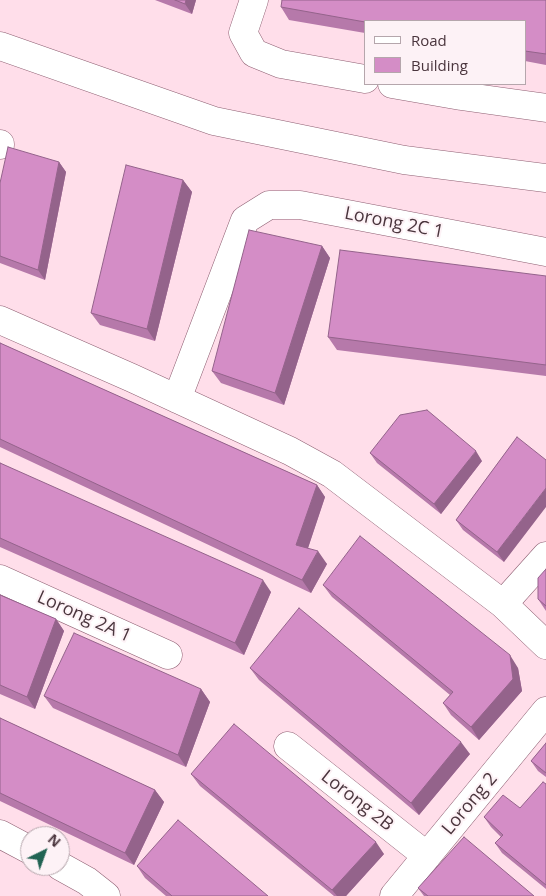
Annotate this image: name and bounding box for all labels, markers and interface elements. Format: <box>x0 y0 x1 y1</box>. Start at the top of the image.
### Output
legend <box>364 20 526 85</box>
text: Road <box>411 30 447 50</box>
text: Building <box>411 55 468 75</box>
street label: Lorong 2C 1 <box>343 203 445 243</box>
street label: Lorong 2A 1 <box>34 587 134 647</box>
street label: Lorong 2B <box>317 766 397 836</box>
street label: Lorong 2 <box>438 769 502 839</box>
north arrow <box>20 826 70 876</box>
text: N <box>44 829 65 851</box>

